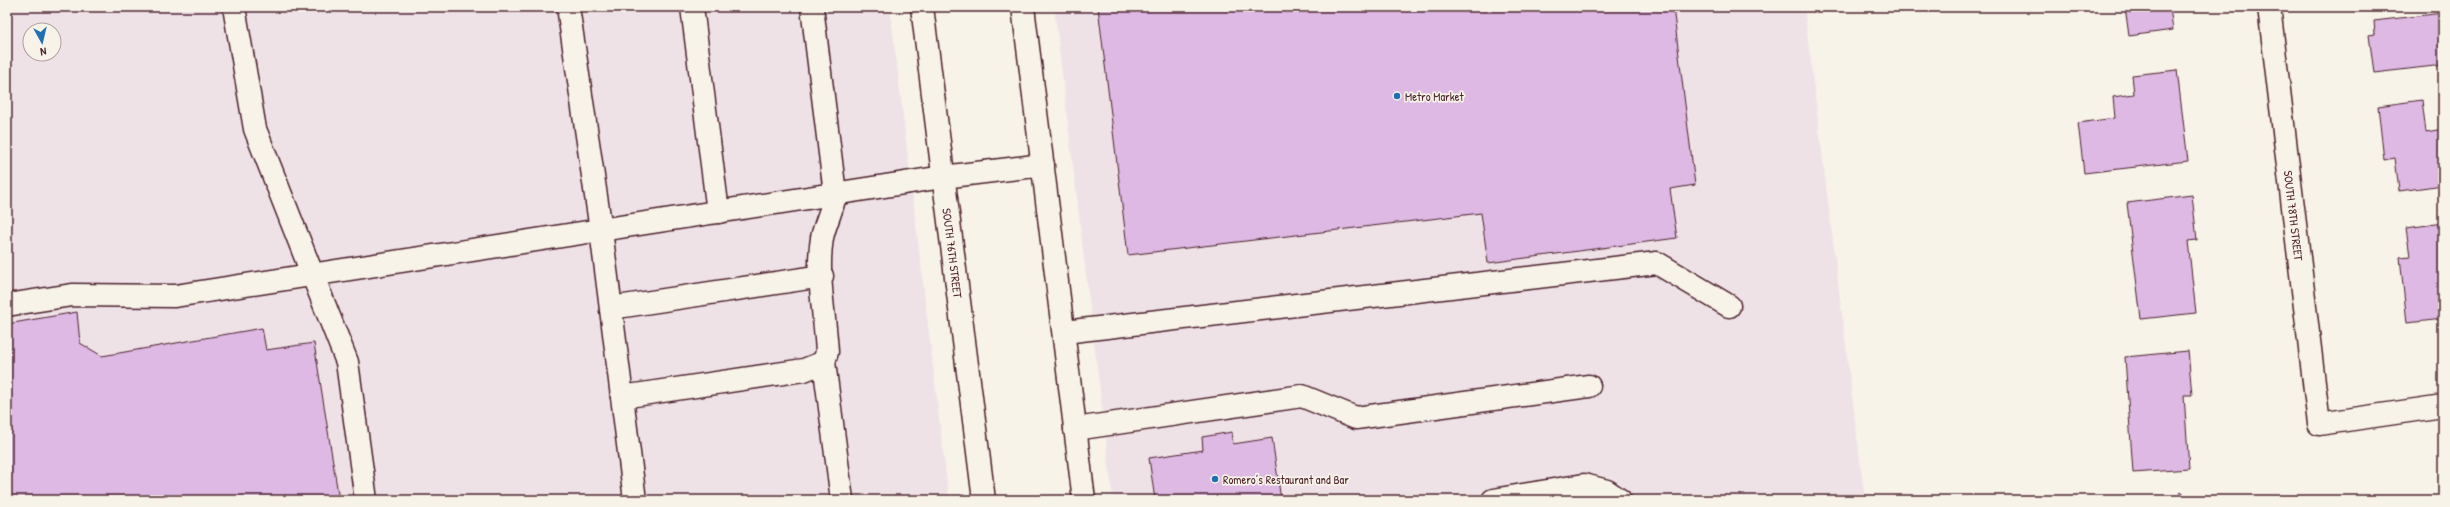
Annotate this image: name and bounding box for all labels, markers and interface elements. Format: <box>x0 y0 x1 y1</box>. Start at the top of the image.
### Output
north arrow <box>22 22 62 62</box>
text: N <box>39 45 47 59</box>
place label: Metro Market <box>1405 88 1464 105</box>
marker: Metro Market <box>1392 91 1402 101</box>
street label: SOUTH 78TH STREET <box>2280 169 2308 262</box>
street label: SOUTH 76TH STREET <box>939 207 967 299</box>
place label: Romero’s Restaurant and Bar <box>1223 471 1349 488</box>
marker: Romero’s Restaurant and Bar <box>1210 474 1220 484</box>

